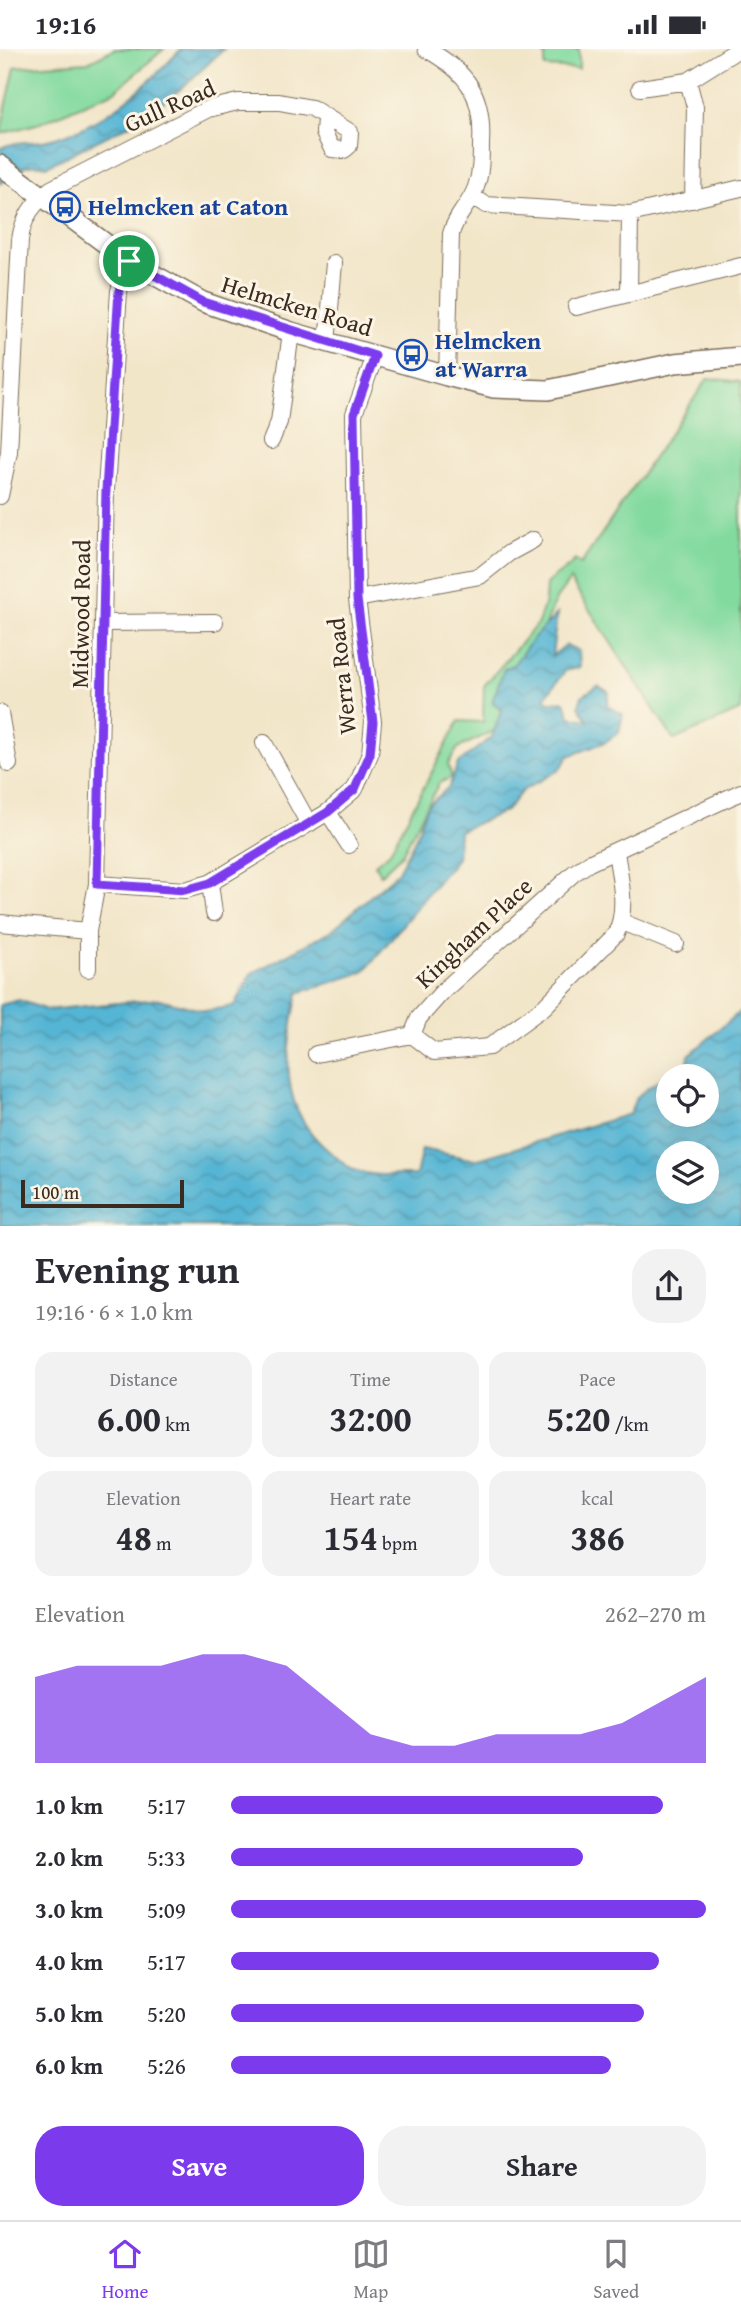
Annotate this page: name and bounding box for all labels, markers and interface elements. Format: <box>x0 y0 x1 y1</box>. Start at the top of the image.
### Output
text: 19:16 <box>35 5 96 44</box>
street label: Gull Road <box>119 70 221 141</box>
place label: Helmcken at Caton <box>88 189 288 224</box>
bus stop icon: Helmcken at Caton <box>48 190 82 224</box>
pin <box>99 231 159 291</box>
icon: arrive <box>110 242 148 280</box>
street label: Helmcken Road <box>218 266 377 345</box>
place label: Helmcken at Warra <box>435 323 541 386</box>
bus stop icon: Helmcken at Warra <box>395 338 429 372</box>
street label: Midwood Road <box>62 539 99 689</box>
street label: Werra Road <box>318 616 365 736</box>
street label: Kingham Place <box>407 869 540 996</box>
map controls <box>656 1064 719 1204</box>
button: locate <box>656 1064 719 1127</box>
button: layers <box>656 1141 719 1204</box>
scale bar <box>21 1177 184 1209</box>
text: 100 m <box>32 1178 79 1206</box>
text: Evening run <box>35 1241 239 1297</box>
button: share <box>632 1249 706 1323</box>
text: 19:16 · 6 × 1.0 km <box>35 1295 193 1328</box>
text: Distance <box>109 1365 178 1393</box>
text: Time <box>350 1365 391 1393</box>
text: Pace <box>579 1365 616 1393</box>
text: 6.00 <box>97 1393 161 1444</box>
text: 32:00 <box>329 1393 412 1444</box>
text: 5:20 <box>546 1393 610 1444</box>
text: km <box>161 1410 190 1438</box>
text: /km <box>610 1410 649 1438</box>
text: Elevation <box>106 1484 181 1512</box>
text: Heart rate <box>330 1484 411 1512</box>
text: kcal <box>581 1484 614 1512</box>
text: 48 <box>116 1512 152 1563</box>
text: 154 <box>323 1512 378 1563</box>
text: 386 <box>570 1512 625 1563</box>
text: m <box>152 1529 171 1557</box>
text: bpm <box>378 1529 418 1557</box>
text: Elevation <box>35 1597 125 1630</box>
text: 262–270 m <box>605 1597 706 1630</box>
text: 1.0 km <box>35 1789 103 1822</box>
text: 5:17 <box>147 1789 186 1822</box>
text: 2.0 km <box>35 1841 103 1874</box>
text: 5:33 <box>147 1841 186 1874</box>
text: 3.0 km <box>35 1893 103 1926</box>
text: 5:09 <box>147 1893 186 1926</box>
text: 4.0 km <box>35 1945 103 1978</box>
text: 5:17 <box>147 1945 186 1978</box>
text: 5.0 km <box>35 1997 103 2030</box>
text: 5:20 <box>147 1997 186 2030</box>
text: 6.0 km <box>35 2049 103 2082</box>
text: 5:26 <box>147 2049 186 2082</box>
button: Save <box>35 2126 364 2206</box>
button: Share <box>378 2126 706 2206</box>
tab: Home <box>102 2235 148 2305</box>
tab: Map <box>352 2235 390 2305</box>
tab: Saved <box>593 2235 639 2305</box>

